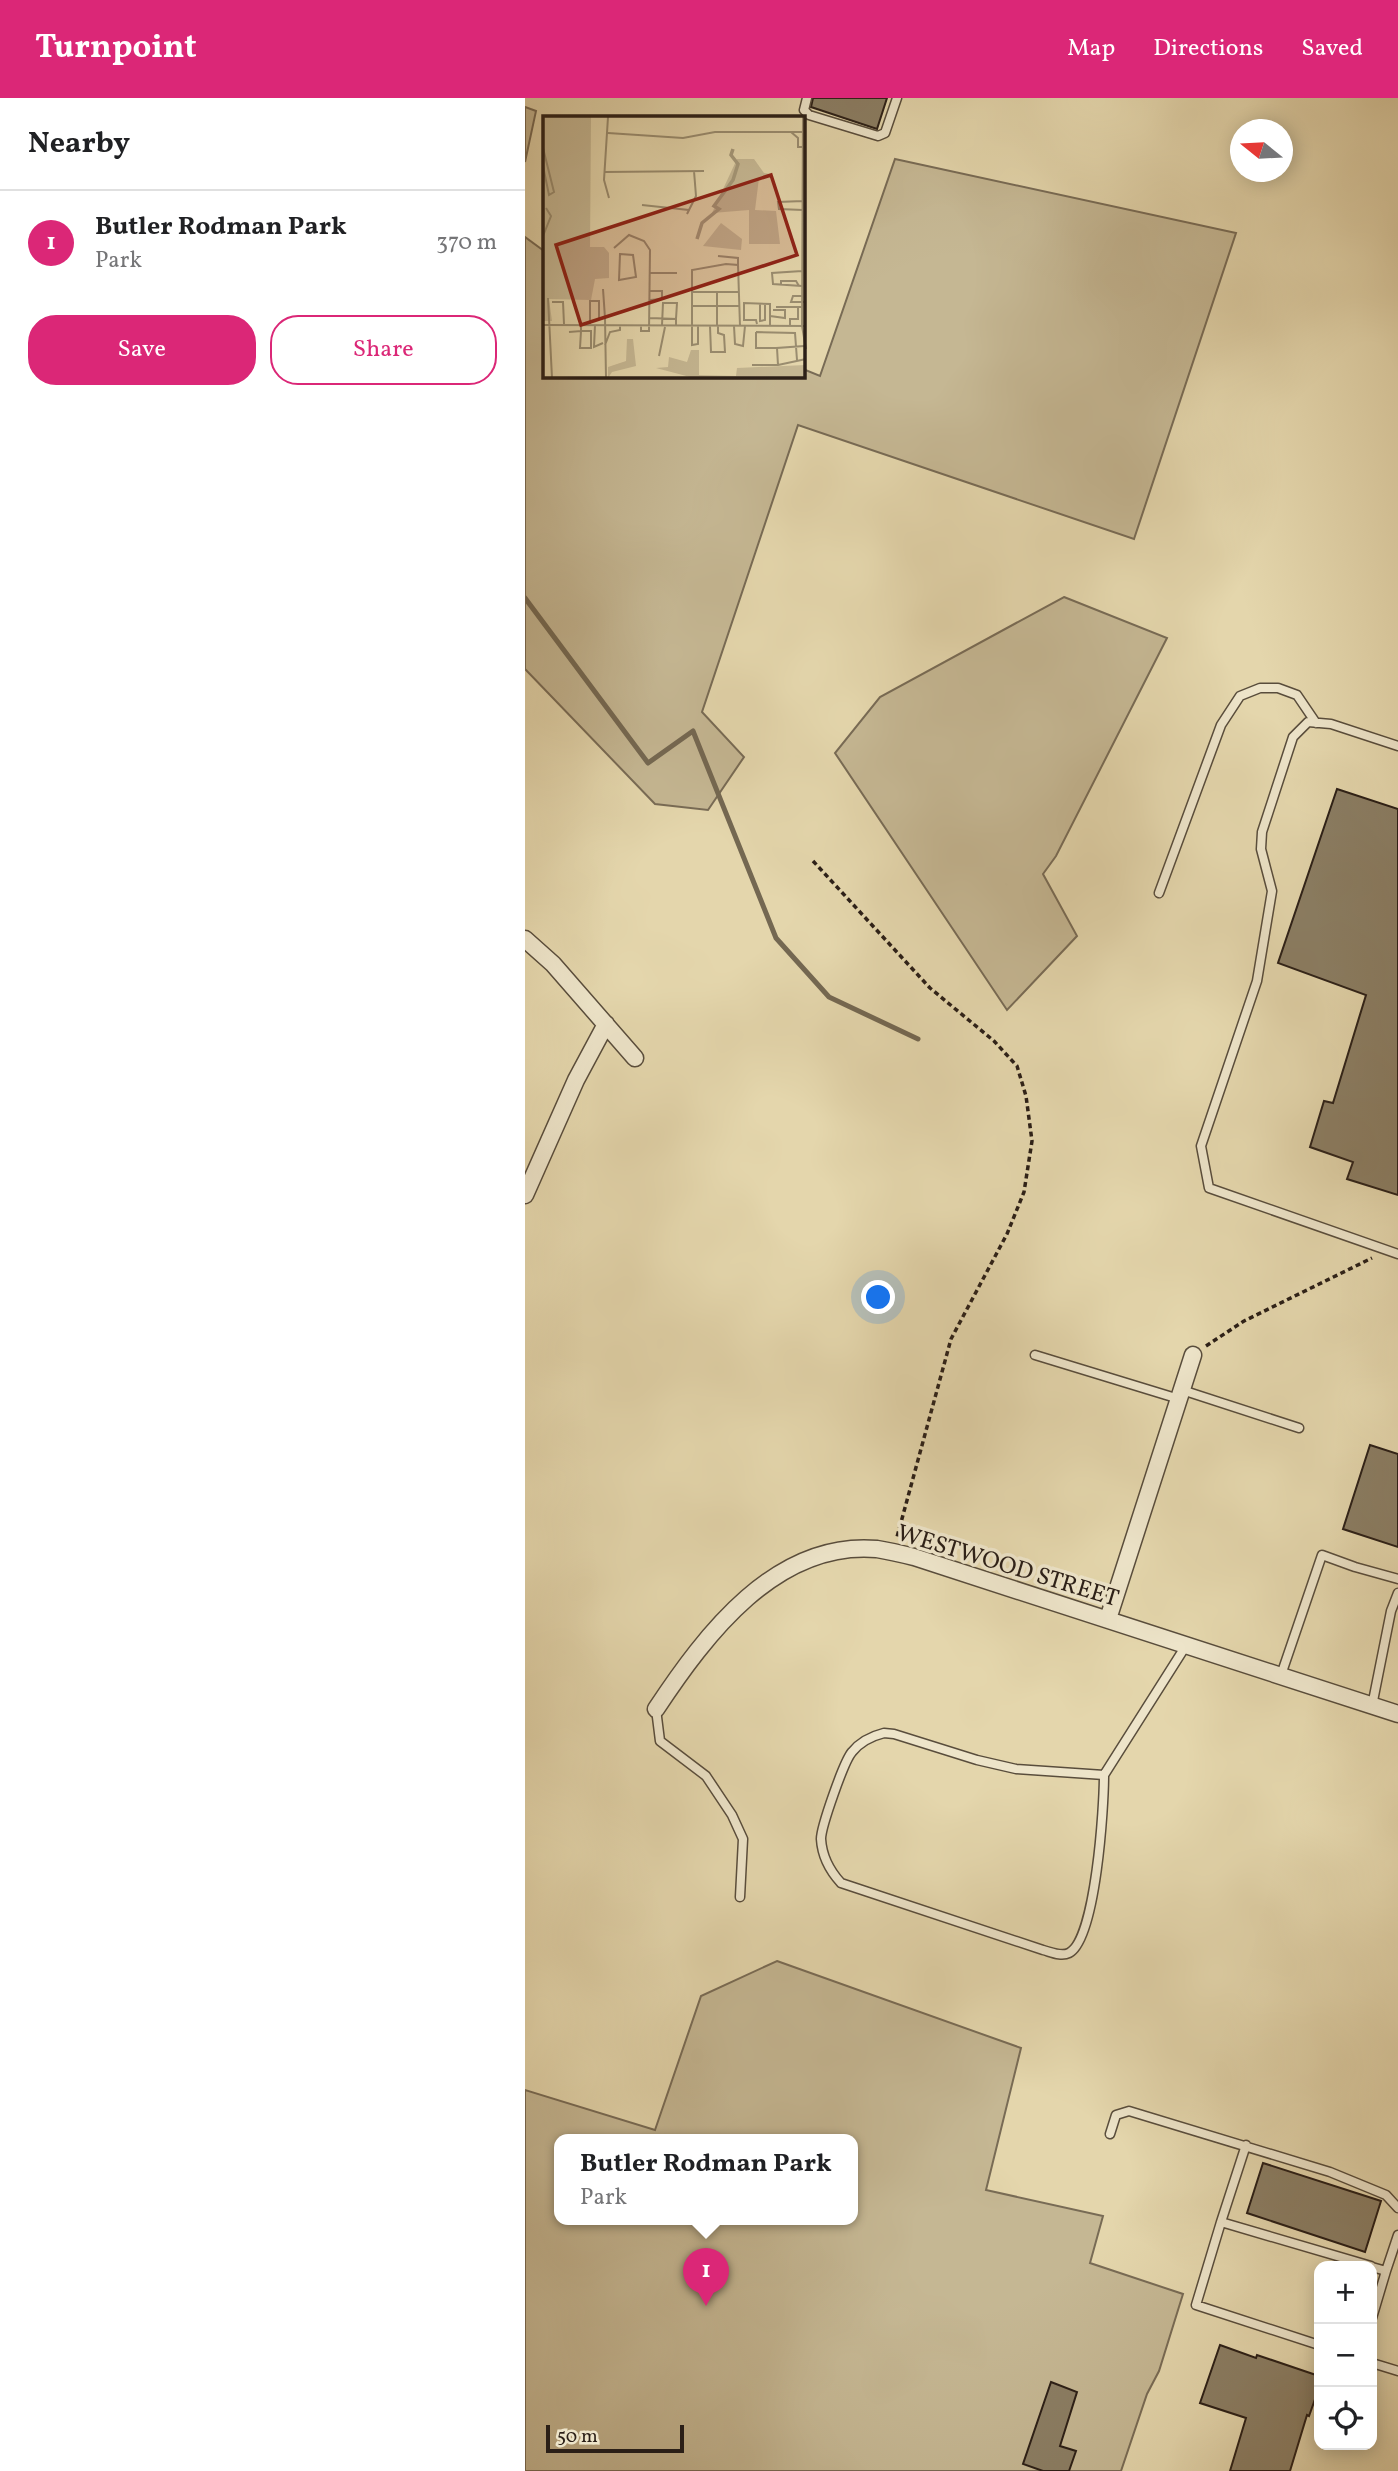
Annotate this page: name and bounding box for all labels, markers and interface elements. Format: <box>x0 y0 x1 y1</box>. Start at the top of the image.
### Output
text: Turnpoint <box>35 26 197 72</box>
text: Map <box>1067 32 1115 66</box>
text: Directions <box>1153 32 1263 66</box>
text: Saved <box>1301 32 1363 66</box>
inset map <box>543 116 805 378</box>
north arrow <box>1230 119 1293 182</box>
text: Nearby <box>28 123 130 165</box>
text: Butler Rodman Park <box>95 209 347 245</box>
text: 1 <box>46 227 56 259</box>
text: 370 m <box>436 227 497 259</box>
text: Park <box>95 245 142 277</box>
button: Save <box>28 315 256 385</box>
button: Share <box>270 315 497 385</box>
your location <box>861 1280 895 1314</box>
street label: WESTWOOD STREET <box>892 1517 1123 1617</box>
popup <box>554 2134 858 2225</box>
text: Butler Rodman Park <box>580 2146 832 2182</box>
text: Park <box>580 2182 627 2214</box>
pin: 1 <box>683 2248 729 2306</box>
map controls <box>1314 2261 1377 2450</box>
button: + <box>1314 2261 1377 2324</box>
button: − <box>1314 2324 1377 2387</box>
button: locate <box>1314 2387 1377 2450</box>
scale bar <box>546 2422 684 2454</box>
text: 50 m <box>557 2424 598 2450</box>

